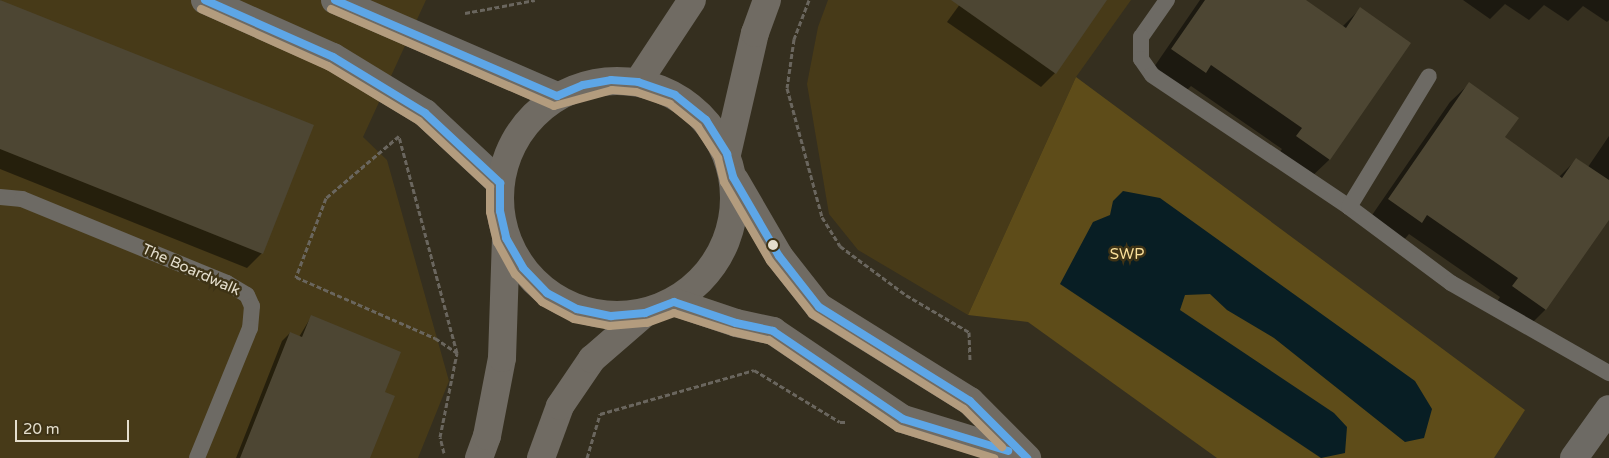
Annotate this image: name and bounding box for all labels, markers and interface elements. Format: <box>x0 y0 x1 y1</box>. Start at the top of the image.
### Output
street label: The Boardwalk <box>139 240 243 300</box>
unlabelled marker <box>768 240 778 250</box>
park label: SWP <box>1110 246 1144 264</box>
scale bar <box>18 410 131 442</box>
text: 20 m <box>23 420 60 438</box>

